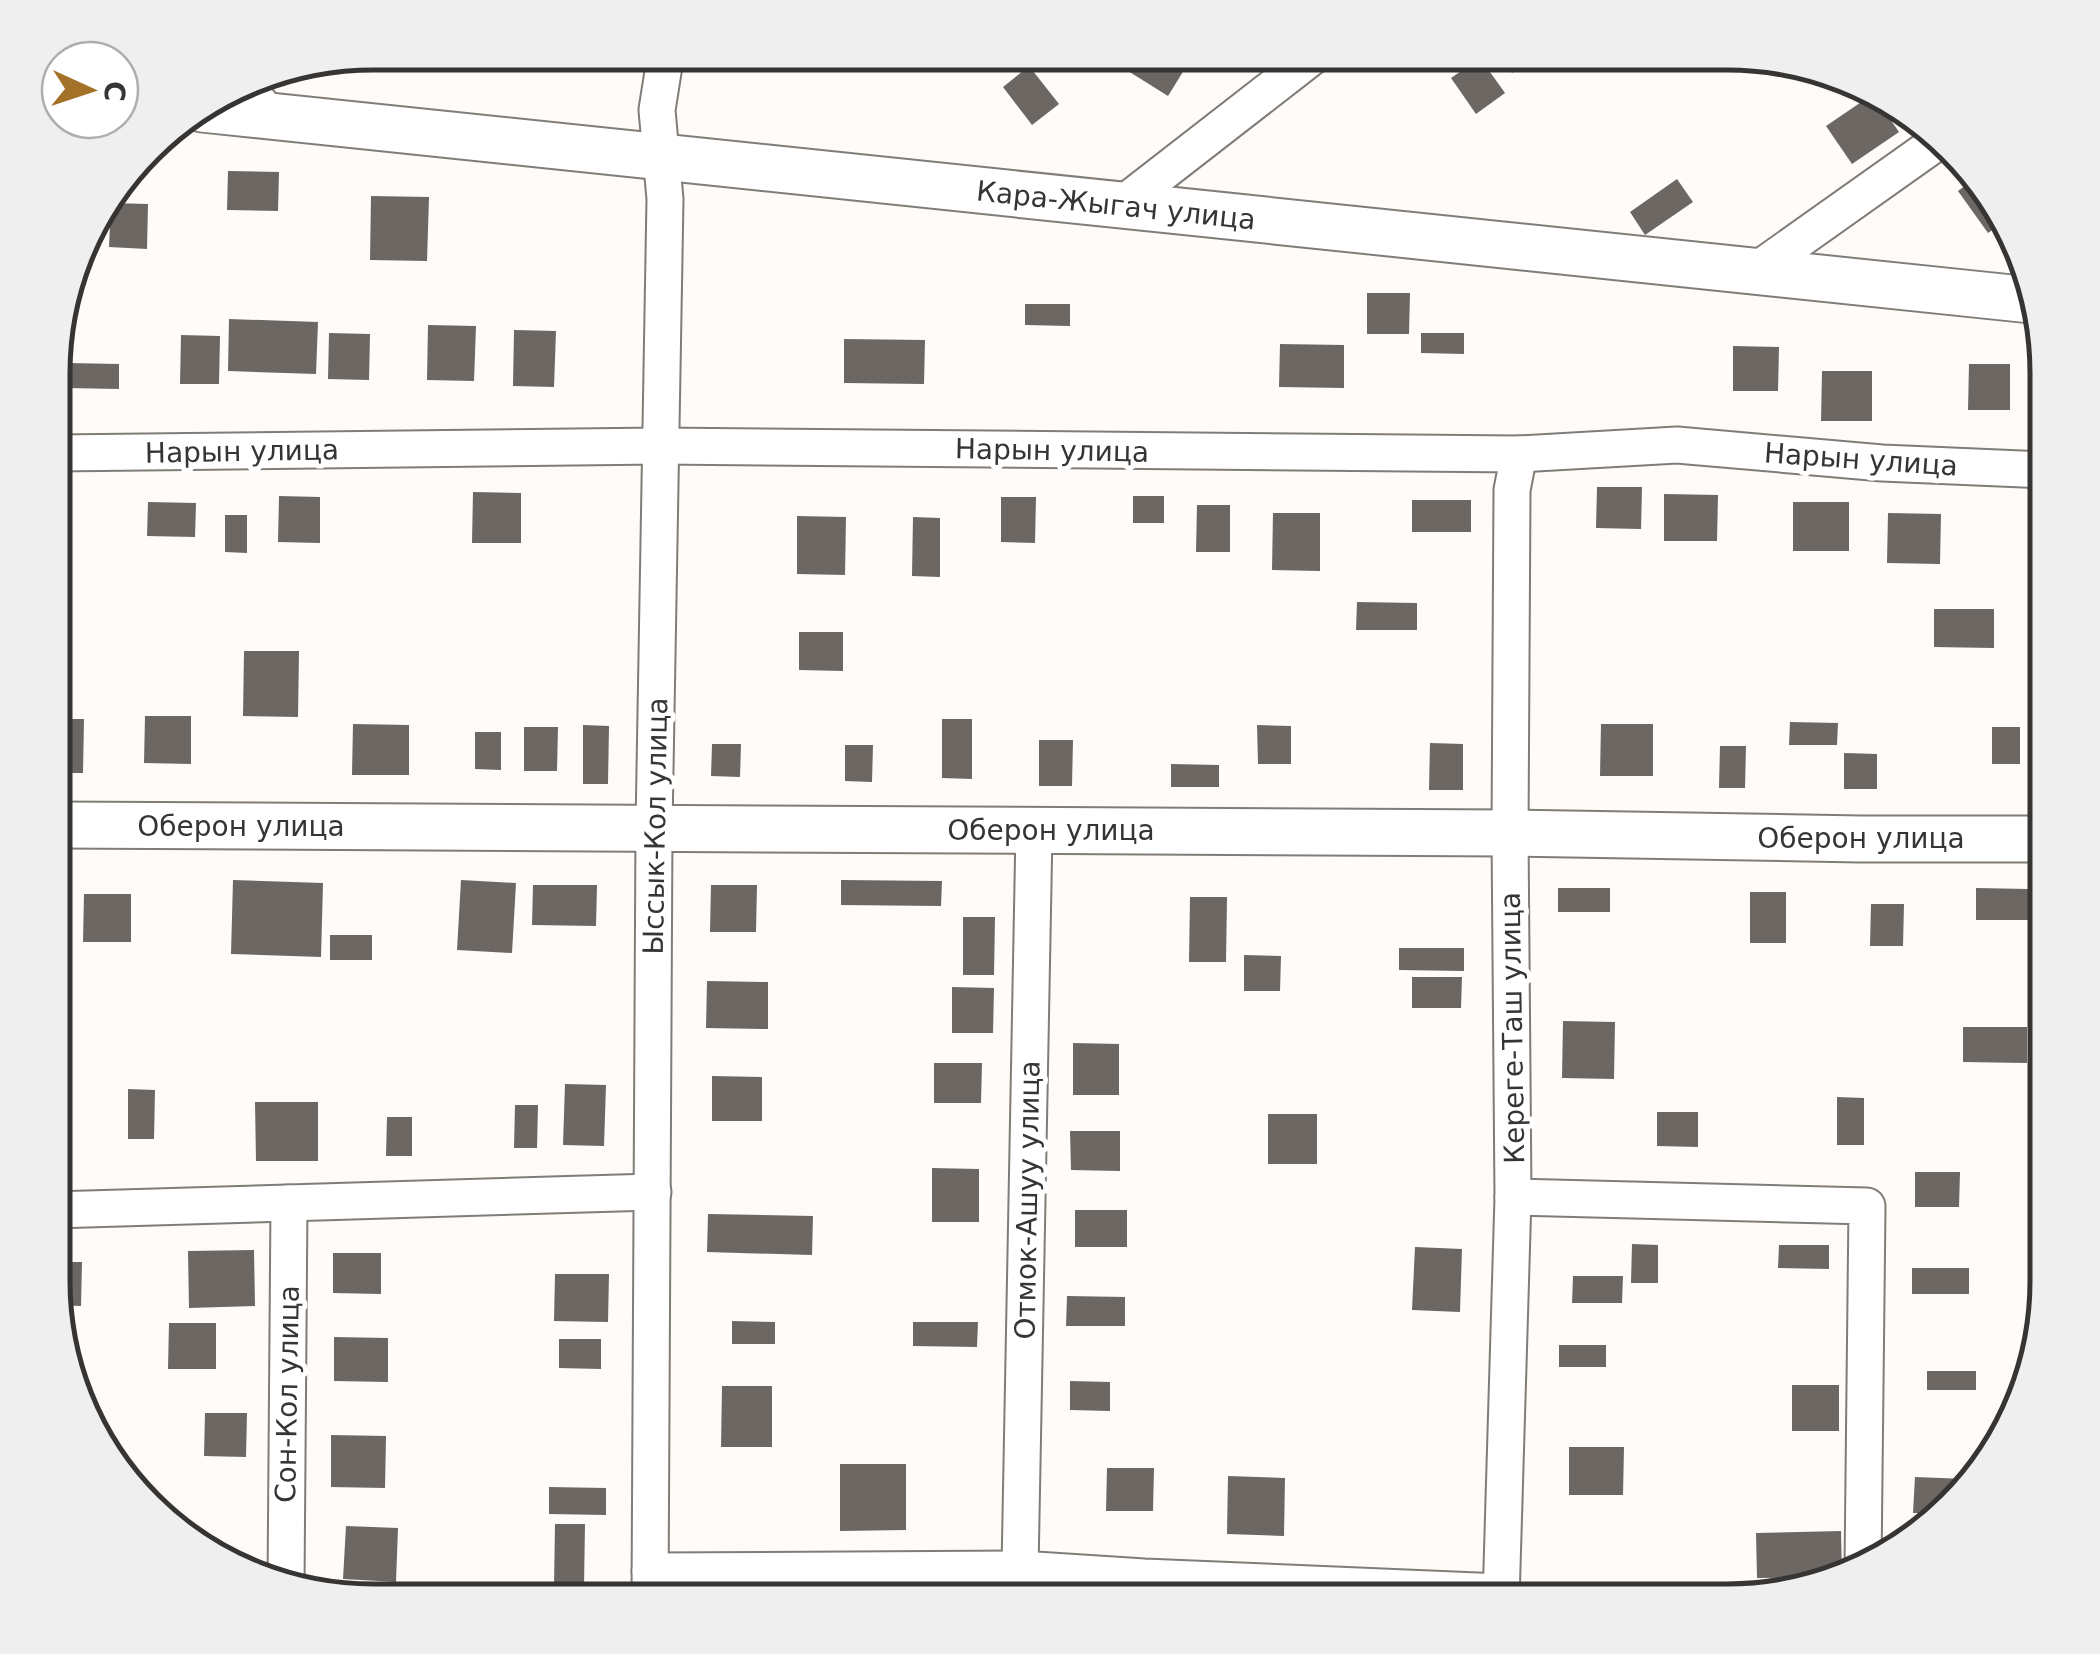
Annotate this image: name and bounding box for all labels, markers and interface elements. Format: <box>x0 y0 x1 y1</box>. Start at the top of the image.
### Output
north arrow <box>40 40 140 140</box>
text: С <box>97 80 131 102</box>
street label: Кара-Жыгач улица <box>975 174 1257 237</box>
street label: Нарын улица <box>955 432 1149 469</box>
street label: Нарын улица <box>145 433 339 470</box>
street label: Нарын улица <box>1763 436 1959 483</box>
street label: Ыссык-Кол улица <box>637 697 674 955</box>
street label: Оберон улица <box>137 810 345 843</box>
street label: Оберон улица <box>947 814 1155 847</box>
street label: Оберон улица <box>1757 822 1965 855</box>
street label: Кереге-Таш улица <box>1494 892 1531 1164</box>
street label: Отмок-Ашуу улица <box>1009 1060 1046 1340</box>
street label: Сон-Кол улица <box>269 1285 306 1503</box>

